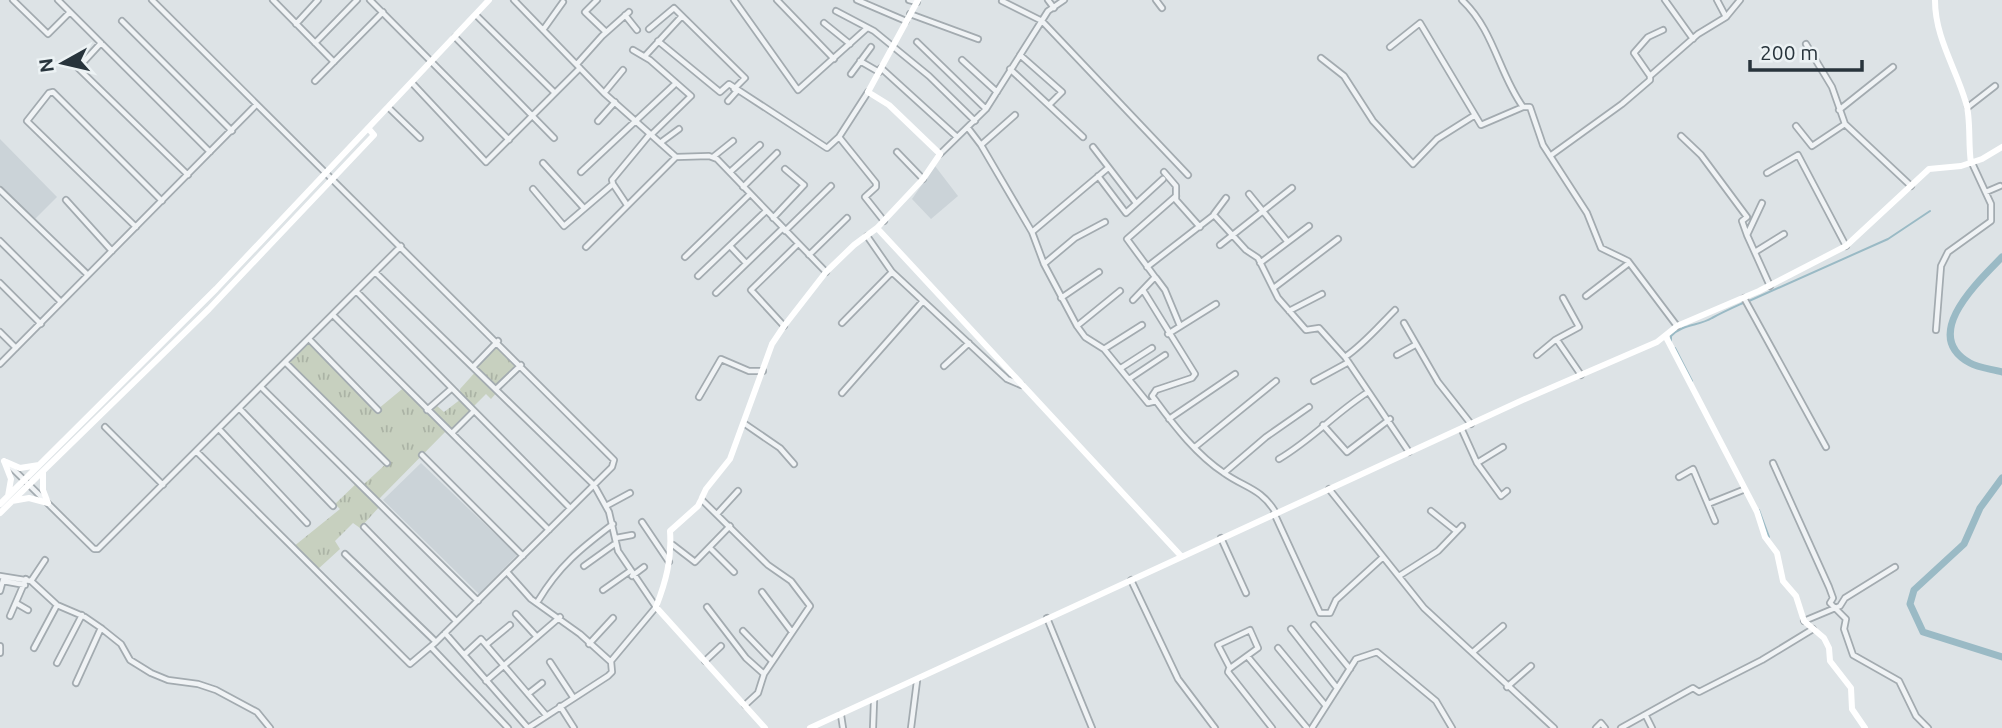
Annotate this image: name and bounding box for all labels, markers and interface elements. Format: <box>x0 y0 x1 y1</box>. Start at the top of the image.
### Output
north arrow <box>28 28 98 98</box>
scale bar <box>1750 28 1862 72</box>
text: 200 m <box>1760 40 1818 64</box>
text: N <box>34 57 58 74</box>

